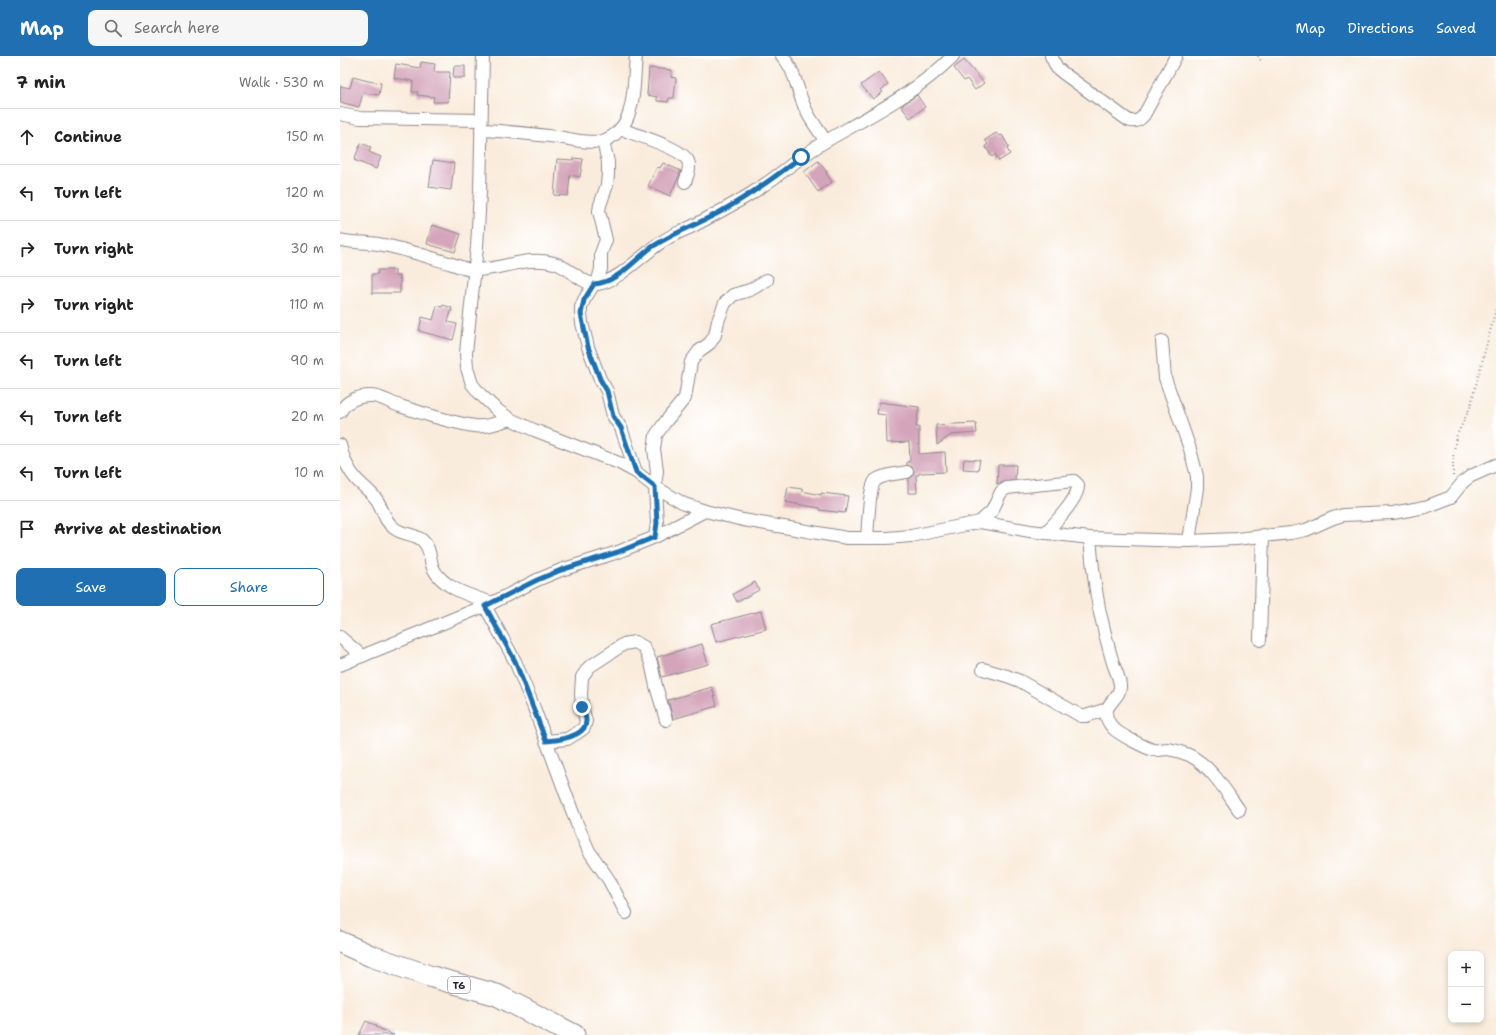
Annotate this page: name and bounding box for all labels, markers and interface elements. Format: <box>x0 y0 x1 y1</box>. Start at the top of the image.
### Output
search box <box>88 10 368 46</box>
text: Map <box>20 16 64 41</box>
icon: search <box>102 17 124 39</box>
text: Search here <box>134 18 220 38</box>
text: Map <box>1296 19 1326 37</box>
text: Directions <box>1348 19 1414 37</box>
text: Saved <box>1436 19 1476 37</box>
text: 7 min <box>16 71 66 93</box>
text: Walk · 530 m <box>239 74 324 91</box>
icon: ahead <box>16 126 38 148</box>
text: Continue <box>54 127 122 147</box>
text: 150 m <box>286 128 324 145</box>
route start <box>792 148 810 166</box>
icon: left <box>16 182 38 204</box>
text: Turn left <box>54 183 122 203</box>
text: 120 m <box>286 184 324 201</box>
icon: right <box>16 238 38 260</box>
text: Turn right <box>54 239 134 259</box>
text: 30 m <box>290 240 324 257</box>
icon: right <box>16 294 38 316</box>
text: Turn right <box>54 295 134 315</box>
text: 110 m <box>289 296 324 313</box>
icon: left <box>16 350 38 372</box>
text: Turn left <box>54 351 122 371</box>
text: 90 m <box>290 352 324 369</box>
icon: left <box>16 406 38 428</box>
text: Turn left <box>54 407 122 427</box>
text: 20 m <box>291 408 324 425</box>
icon: left <box>16 462 38 484</box>
text: Turn left <box>54 463 122 483</box>
text: 10 m <box>294 464 324 481</box>
icon: arrive <box>16 518 38 540</box>
text: Arrive at destination <box>54 519 222 539</box>
button: Save <box>16 568 166 606</box>
button: Share <box>174 568 324 606</box>
route end <box>573 698 591 716</box>
map controls <box>1448 951 1484 1023</box>
button: + <box>1448 951 1484 987</box>
road number: T6 <box>448 977 470 993</box>
button: − <box>1448 987 1484 1023</box>

